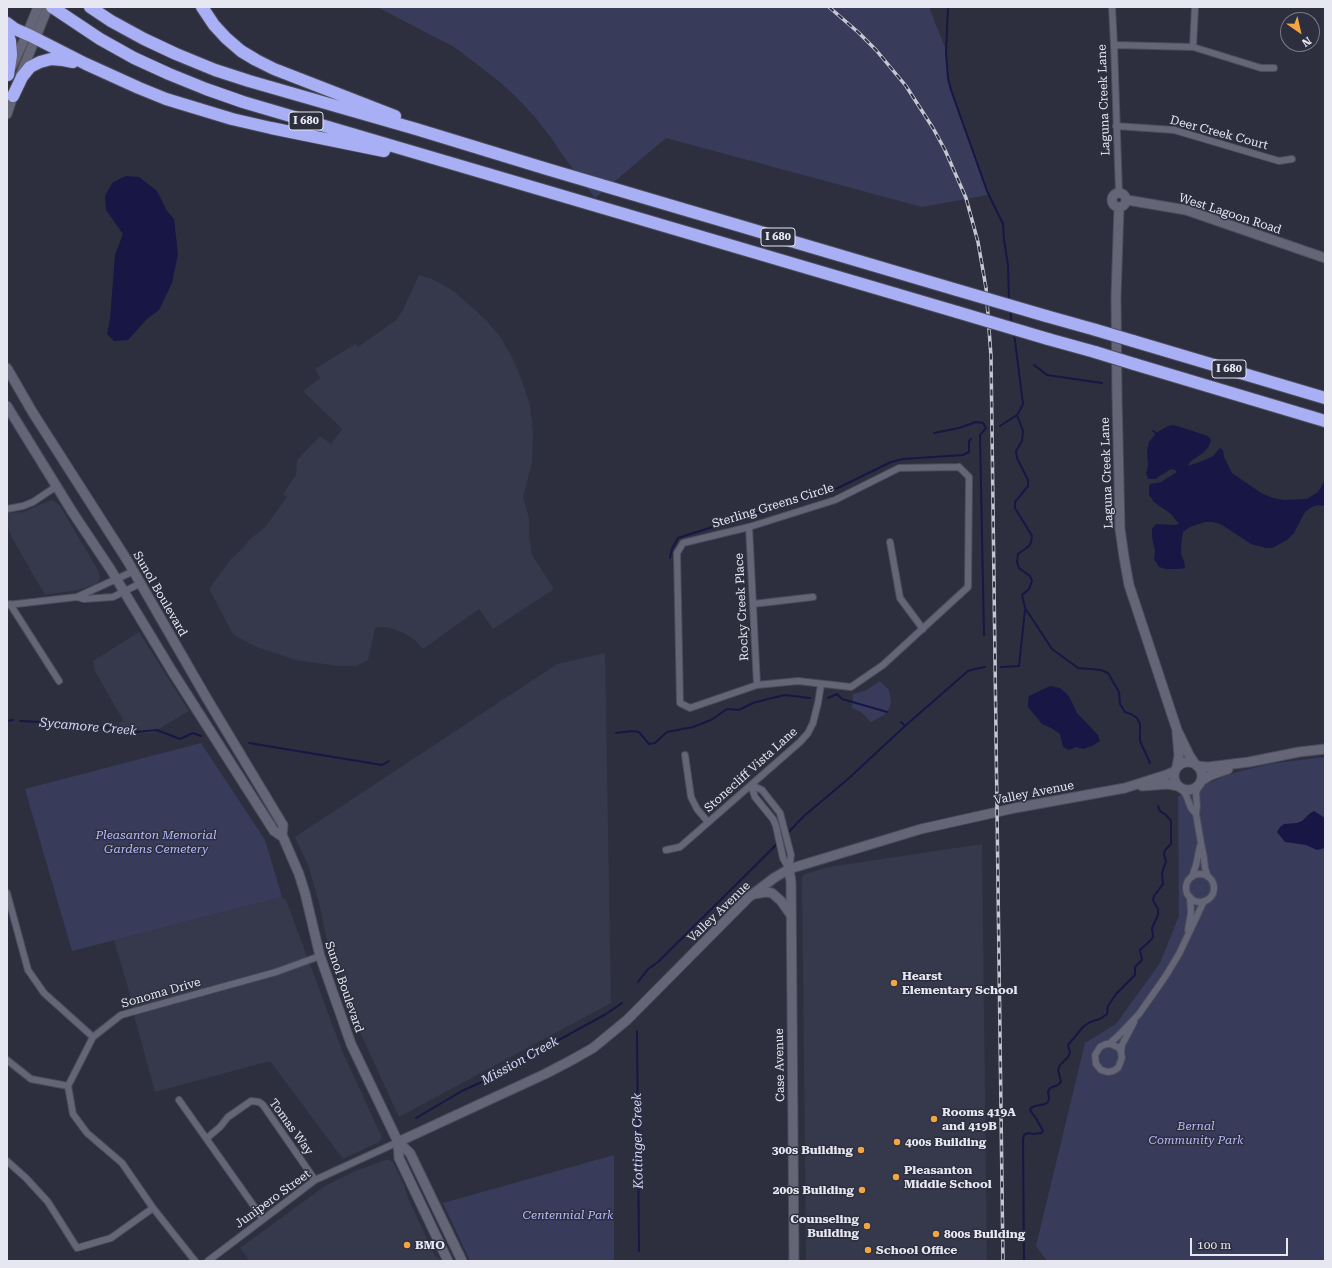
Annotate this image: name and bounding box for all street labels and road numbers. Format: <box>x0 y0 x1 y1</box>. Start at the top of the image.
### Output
street label: Laguna Creek Lane <box>1095 44 1113 156</box>
road number: I 680 <box>289 112 323 130</box>
street label: Deer Creek Court <box>1168 113 1270 153</box>
street label: West Lagoon Road <box>1177 191 1283 237</box>
road number: I 680 <box>761 228 795 246</box>
road number: I 680 <box>1212 360 1246 378</box>
street label: Laguna Creek Lane <box>1098 417 1116 529</box>
street label: Sterling Greens Circle <box>710 481 836 531</box>
street label: Sunol Boulevard <box>130 549 190 639</box>
street label: Rocky Creek Place <box>732 553 752 661</box>
street label: Stonecliff Vista Lane <box>702 725 800 815</box>
street label: Valley Avenue <box>993 778 1075 808</box>
street label: Valley Avenue <box>685 879 753 945</box>
street label: Sunol Boulevard <box>322 939 366 1035</box>
street label: Sonoma Drive <box>120 975 202 1011</box>
street label: Case Avenue <box>772 1028 788 1102</box>
street label: Tomas Way <box>266 1096 316 1158</box>
street label: Junipero Street <box>232 1167 314 1231</box>

